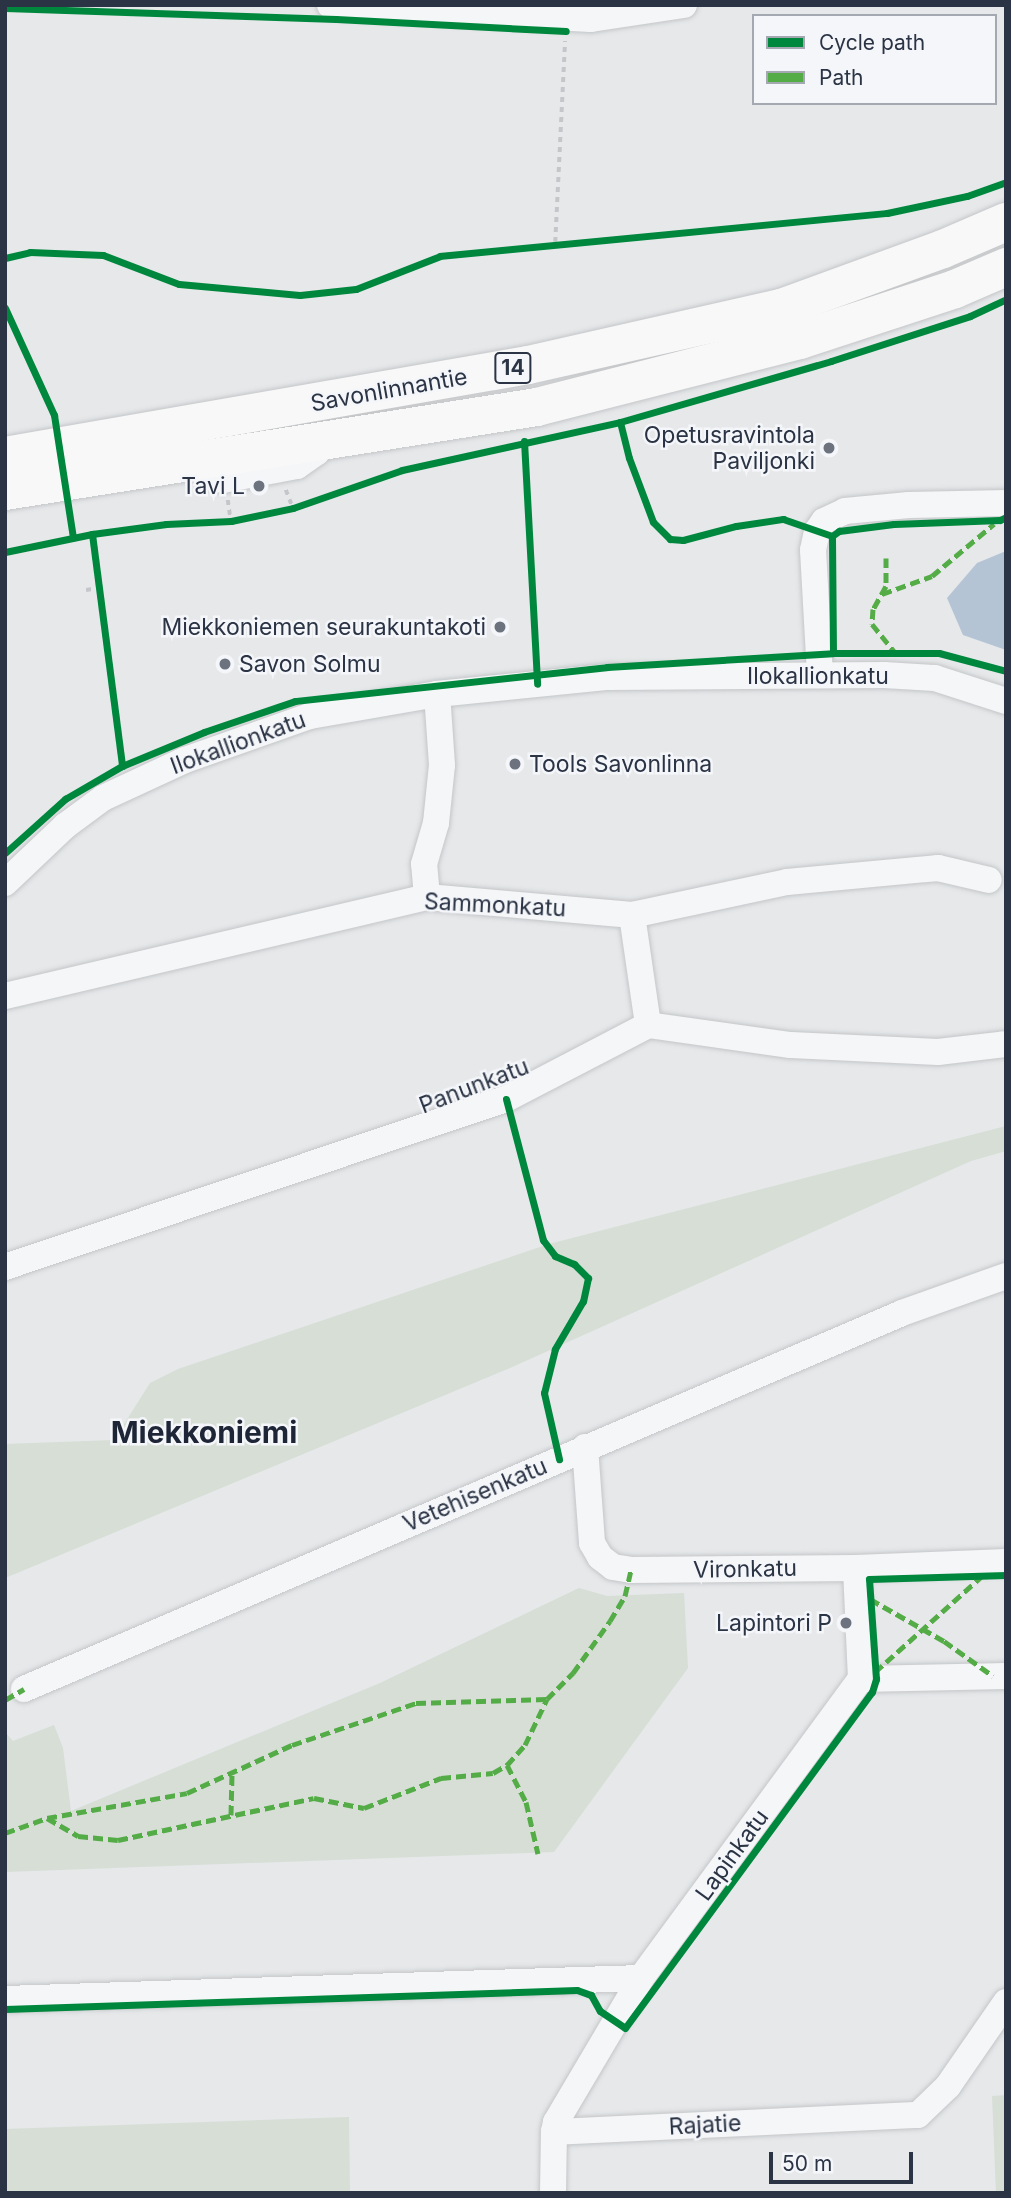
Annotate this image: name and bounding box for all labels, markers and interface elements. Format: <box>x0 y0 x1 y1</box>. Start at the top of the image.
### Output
legend <box>752 14 997 105</box>
text: Cycle path <box>819 30 925 55</box>
text: Path <box>819 65 864 90</box>
road number: 14 <box>494 350 532 386</box>
street label: Savonlinnantie <box>309 363 469 417</box>
place label: Opetusravintola Paviljonki <box>644 421 815 475</box>
marker: Opetusravintola Paviljonki <box>821 440 837 456</box>
place label: Tavi L <box>181 472 245 500</box>
marker: Tavi L <box>251 478 267 494</box>
place label: Miekkoniemen seurakuntakoti <box>161 613 486 641</box>
marker: Miekkoniemen seurakuntakoti <box>492 619 508 635</box>
place label: Savon Solmu <box>239 650 381 678</box>
marker: Savon Solmu <box>217 656 233 672</box>
street label: Ilokallionkatu <box>747 662 889 690</box>
street label: Ilokallionkatu <box>167 706 309 780</box>
place label: Tools Savonlinna <box>529 750 712 778</box>
marker: Tools Savonlinna <box>507 756 523 772</box>
street label: Sammonkatu <box>423 888 567 922</box>
street label: Panunkatu <box>415 1053 533 1119</box>
district label: Miekkoniemi <box>111 1414 297 1450</box>
street label: Vetehisenkatu <box>399 1452 551 1538</box>
street label: Vironkatu <box>693 1554 797 1584</box>
place label: Lapintori P <box>716 1609 832 1637</box>
marker: Lapintori P <box>838 1615 854 1631</box>
street label: Lapinkatu <box>690 1804 774 1906</box>
street label: Rajatie <box>668 2109 742 2141</box>
scale bar <box>773 2138 916 2182</box>
text: 50 m <box>782 2151 832 2176</box>

